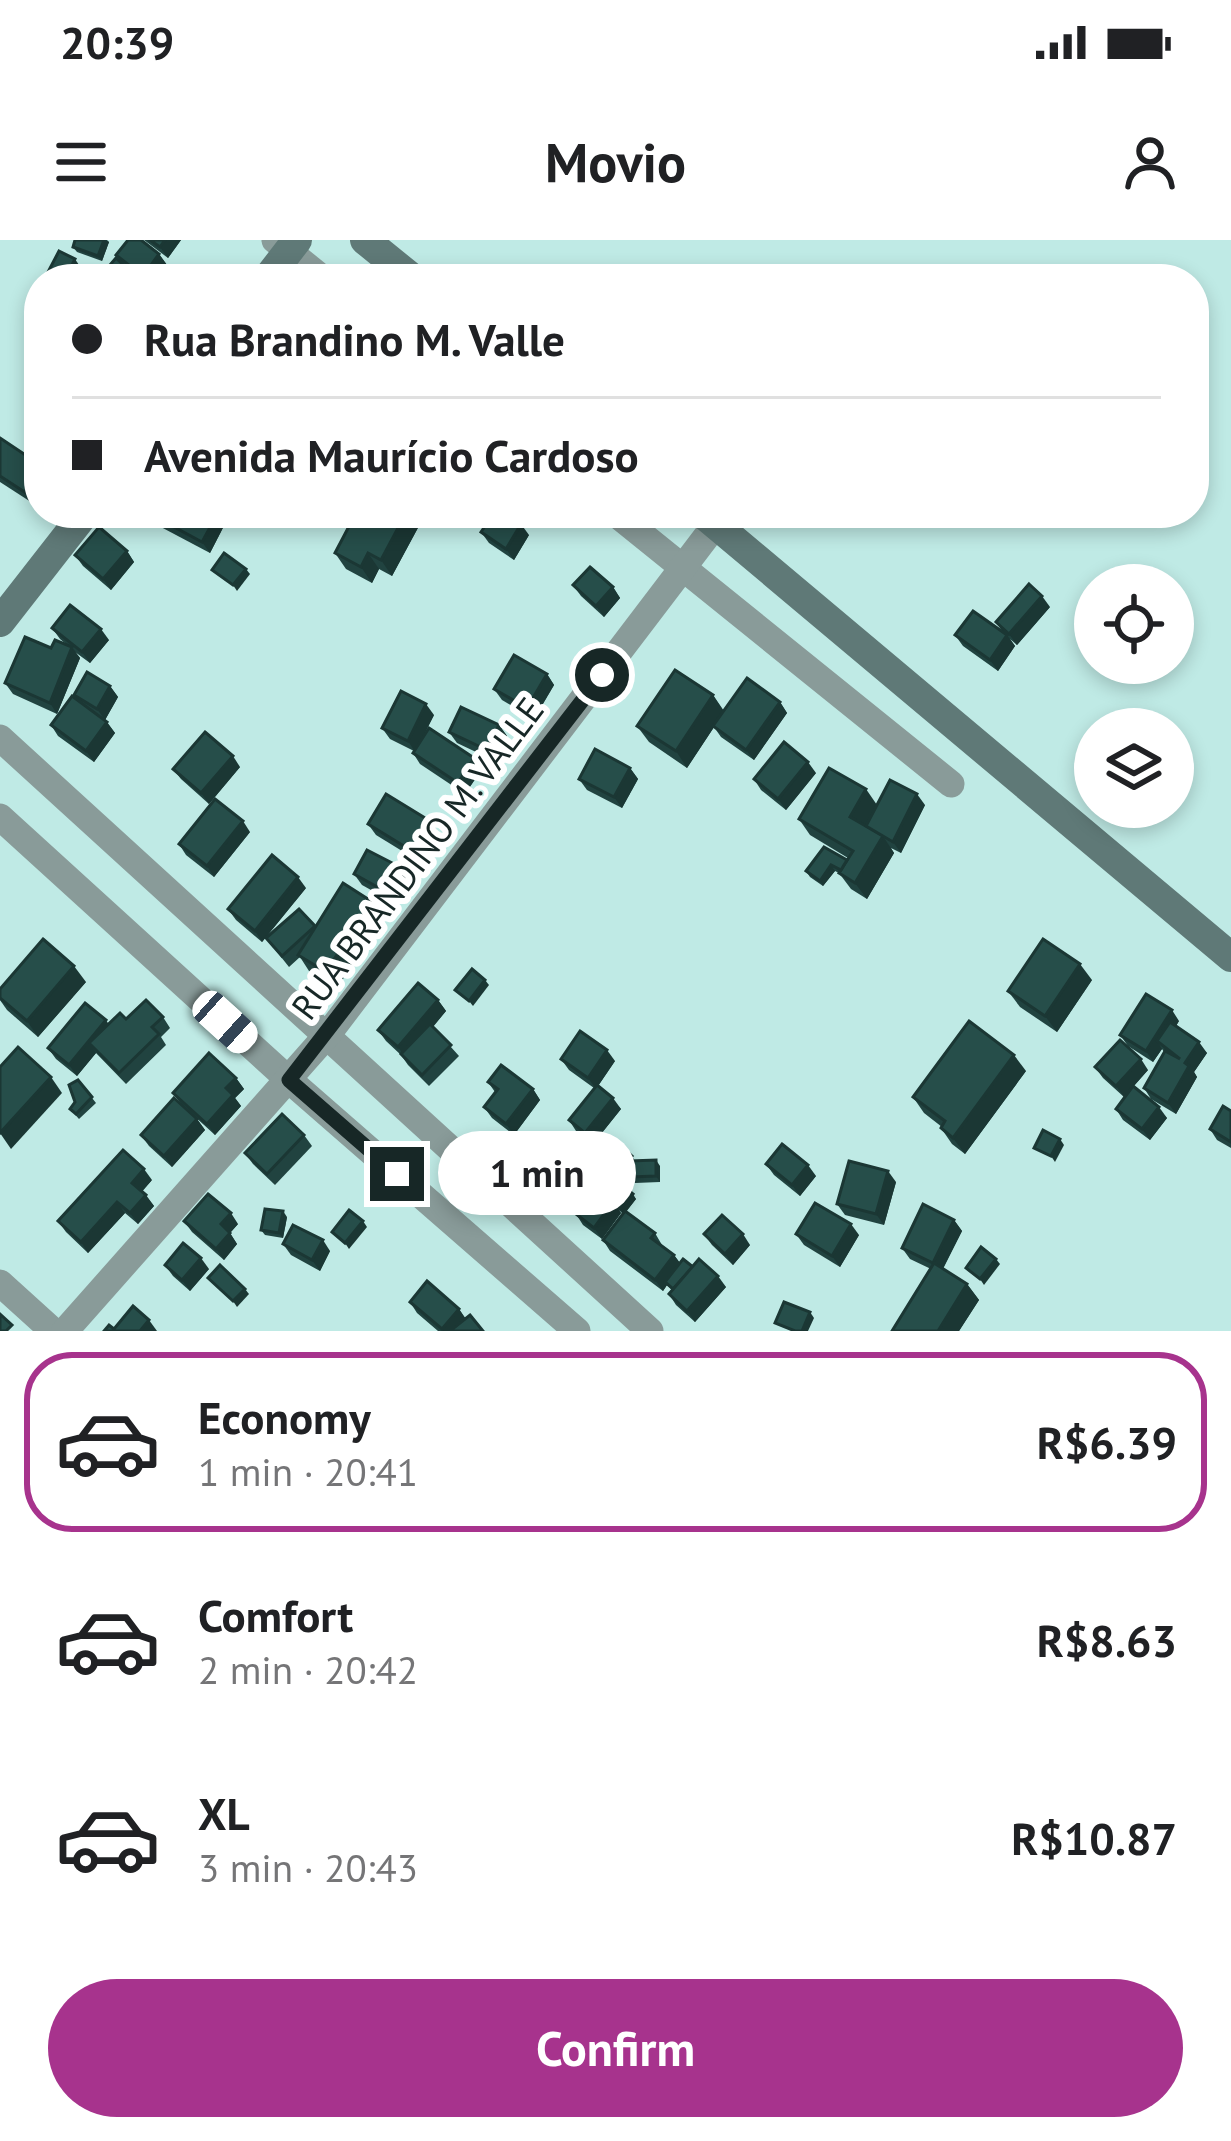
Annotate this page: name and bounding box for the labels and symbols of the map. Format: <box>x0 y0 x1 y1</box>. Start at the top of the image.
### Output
route start <box>575 648 629 702</box>
street label: RUA BRANDINO M. VALLE <box>280 687 554 1029</box>
car <box>186 985 264 1059</box>
callout: 1 min <box>439 1132 637 1216</box>
route end <box>370 1147 424 1201</box>

